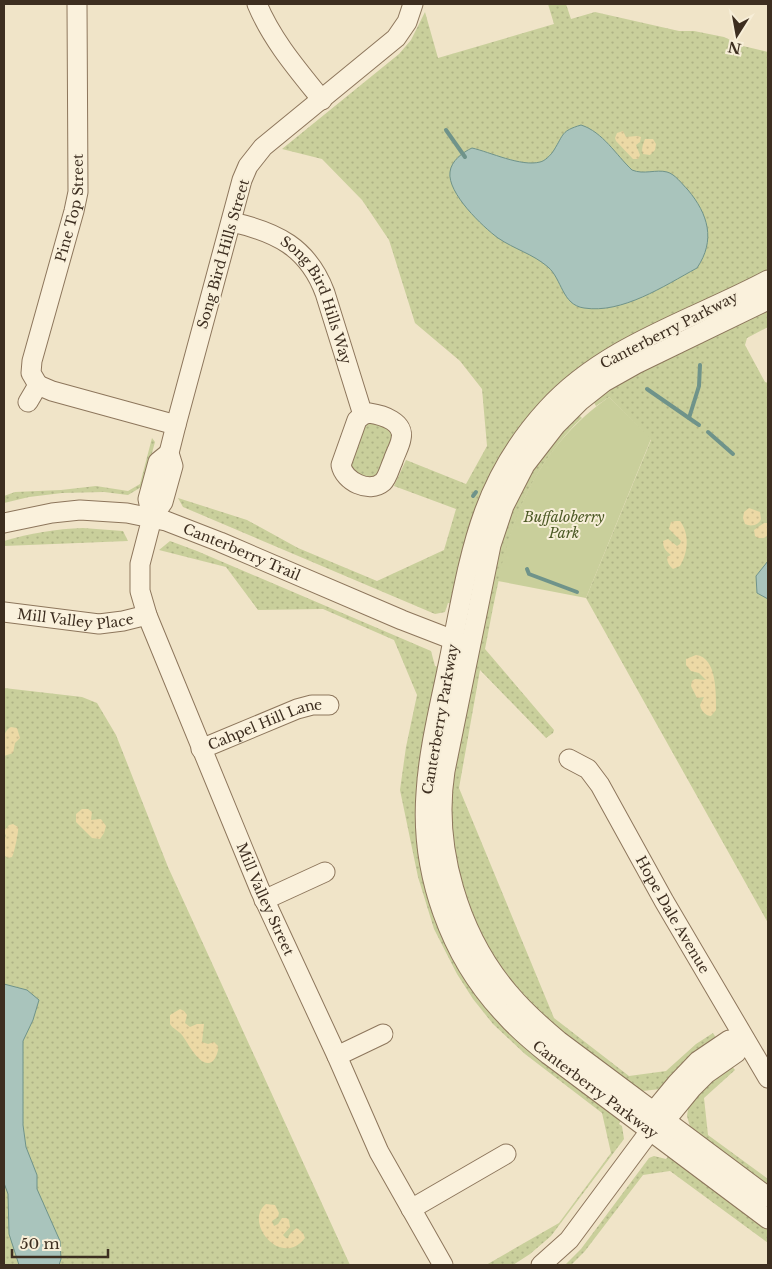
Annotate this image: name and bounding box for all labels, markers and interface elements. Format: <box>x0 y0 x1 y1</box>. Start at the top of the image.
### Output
north arrow <box>712 10 762 60</box>
text: N <box>726 38 743 58</box>
street label: Pine Top Street <box>51 153 87 264</box>
street label: Song Bird Hills Street <box>193 176 253 331</box>
street label: Song Bird Hills Way <box>277 232 356 366</box>
street label: Canterberry Parkway <box>597 287 741 373</box>
park label: Buffaloberry Park <box>523 508 605 542</box>
street label: Canterberry Trail <box>181 520 304 585</box>
street label: Mill Valley Place <box>16 605 135 633</box>
street label: Canterberry Parkway <box>418 642 462 796</box>
street label: Cahpel Hill Lane <box>205 696 322 754</box>
street label: Mill Valley Street <box>232 840 298 959</box>
street label: Hope Dale Avenue <box>632 853 714 977</box>
street label: Canterberry Parkway <box>529 1036 662 1143</box>
scale bar <box>12 1226 109 1258</box>
text: 50 m <box>20 1234 60 1253</box>

